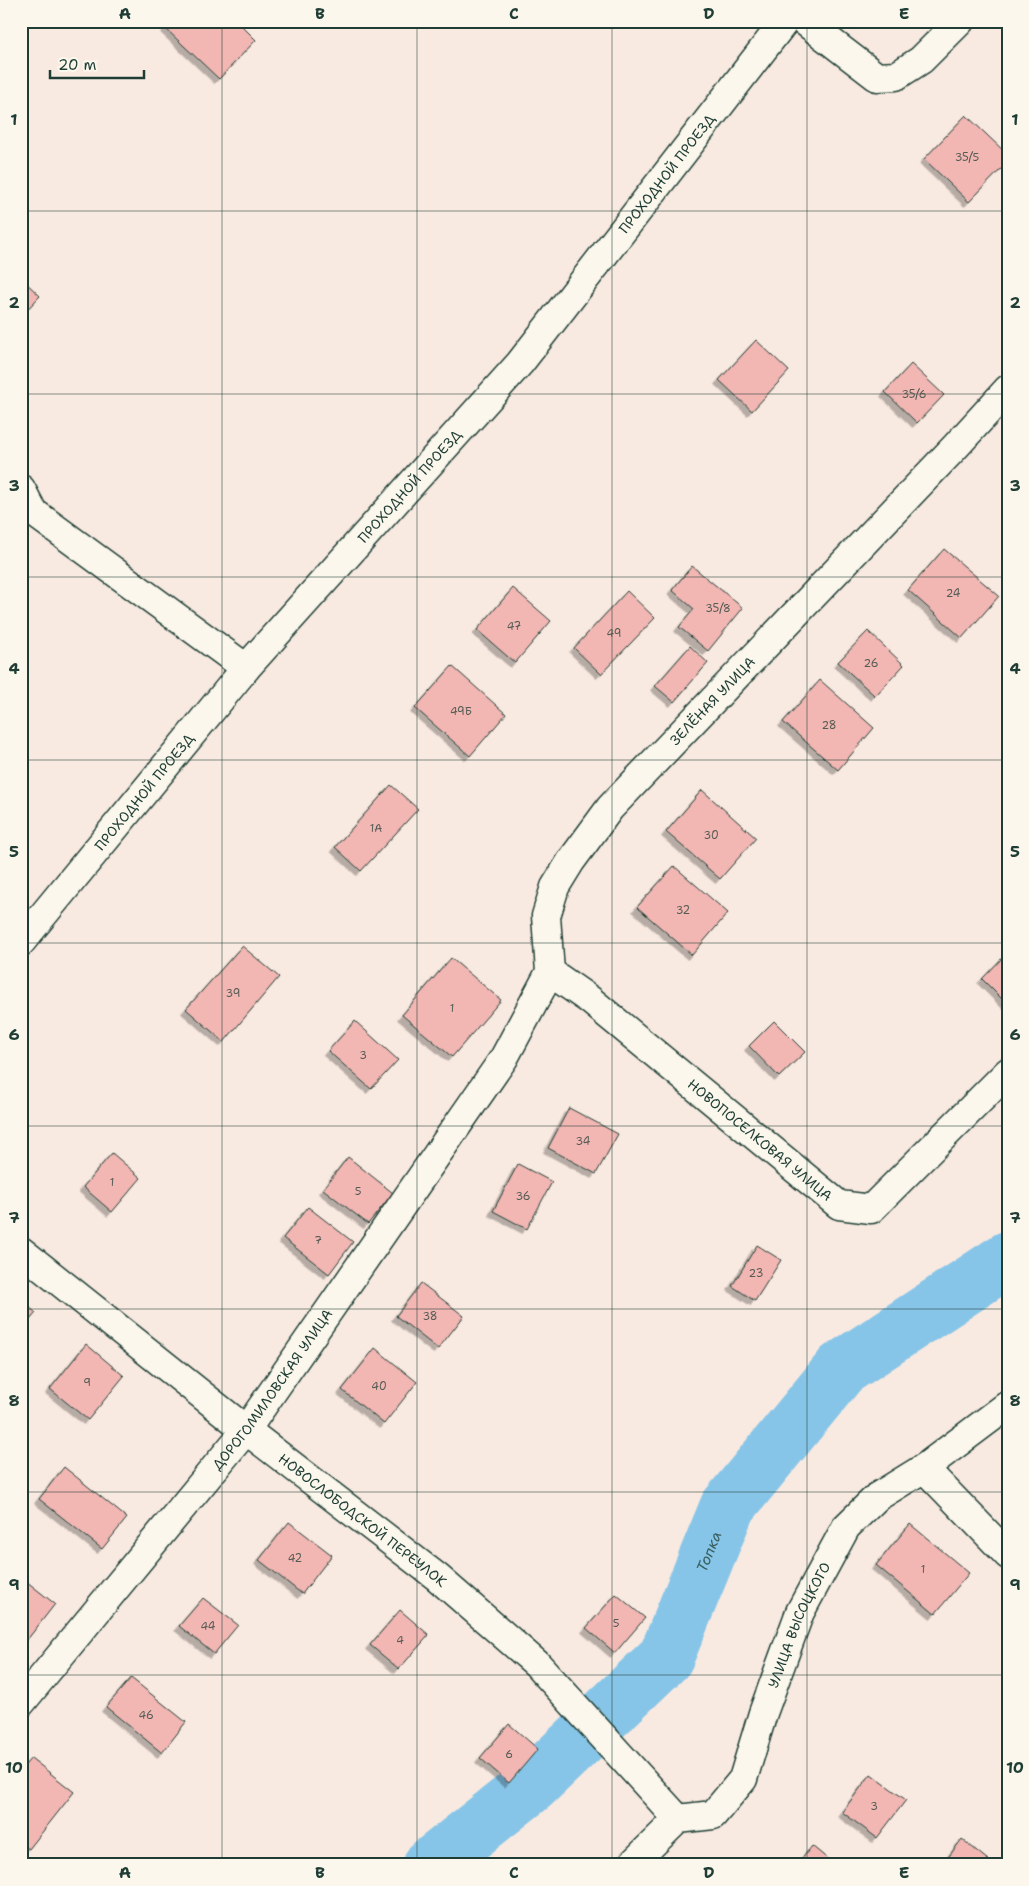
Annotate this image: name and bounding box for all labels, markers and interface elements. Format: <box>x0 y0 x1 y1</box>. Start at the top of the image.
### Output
text: A <box>119 3 131 24</box>
text: B <box>315 3 325 24</box>
text: C <box>509 3 519 24</box>
text: D <box>703 3 715 24</box>
text: E <box>899 3 909 24</box>
scale bar <box>50 48 144 80</box>
text: 20 m <box>58 55 97 75</box>
text: 1 <box>10 109 18 130</box>
text: 1 <box>1011 109 1019 130</box>
street label: ПРОХОДНОЙ ПРОЕЗД <box>615 110 719 237</box>
house number: 35/5 <box>955 150 980 165</box>
text: 2 <box>8 292 20 313</box>
text: 2 <box>1009 292 1021 313</box>
house number: 35/6 <box>901 387 927 402</box>
street label: ПРОХОДНОЙ ПРОЕЗД <box>354 425 465 547</box>
text: 3 <box>8 475 20 496</box>
text: 3 <box>1009 475 1021 496</box>
house number: 24 <box>946 586 961 601</box>
house number: 35/8 <box>705 601 731 616</box>
house number: 47 <box>507 619 522 634</box>
house number: 49 <box>607 626 621 641</box>
street label: ЗЕЛЁНАЯ УЛИЦА <box>666 653 759 749</box>
house number: 26 <box>864 656 878 671</box>
text: 4 <box>8 658 20 679</box>
text: 4 <box>1009 658 1021 679</box>
house number: 49Б <box>450 704 472 719</box>
house number: 28 <box>821 718 837 733</box>
street label: ПРОХОДНОЙ ПРОЕЗД <box>91 729 198 854</box>
house number: 1А <box>370 821 382 836</box>
house number: 30 <box>703 828 719 843</box>
text: 5 <box>9 841 19 862</box>
text: 5 <box>1010 841 1020 862</box>
house number: 32 <box>676 903 690 918</box>
house number: 39 <box>226 986 240 1001</box>
house number: 1 <box>450 1001 454 1016</box>
text: 6 <box>8 1024 20 1045</box>
text: 6 <box>1009 1024 1021 1045</box>
house number: 3 <box>359 1048 367 1063</box>
street label: НОВОПОСЕЛКОВАЯ УЛИЦА <box>684 1075 836 1205</box>
house number: 34 <box>576 1134 591 1149</box>
house number: 1 <box>110 1175 114 1190</box>
house number: 5 <box>355 1184 362 1199</box>
house number: 36 <box>515 1189 531 1204</box>
text: 7 <box>8 1207 20 1228</box>
text: 7 <box>1009 1207 1021 1228</box>
house number: 7 <box>314 1233 322 1248</box>
house number: 23 <box>749 1266 763 1281</box>
street label: ДОРОГОМИЛОВСКАЯ УЛИЦА <box>208 1305 336 1473</box>
house number: 38 <box>422 1309 438 1324</box>
house number: 9 <box>83 1375 91 1390</box>
house number: 40 <box>371 1379 387 1394</box>
text: 8 <box>8 1390 20 1411</box>
text: 8 <box>1009 1390 1021 1411</box>
street label: НОВОСЛОБОДСКОЙ ПЕРЕУЛОК <box>275 1449 451 1591</box>
water label: Топка <box>692 1528 726 1575</box>
house number: 42 <box>288 1551 302 1566</box>
street label: УЛИЦА ВЫСОЦКОГО <box>764 1559 834 1690</box>
house number: 1 <box>921 1562 925 1577</box>
text: 9 <box>8 1574 20 1595</box>
text: 9 <box>1009 1574 1021 1595</box>
house number: 5 <box>613 1616 620 1631</box>
house number: 44 <box>200 1619 216 1634</box>
house number: 4 <box>396 1633 404 1648</box>
house number: 46 <box>138 1708 154 1723</box>
house number: 6 <box>505 1747 513 1762</box>
text: 10 <box>5 1757 23 1778</box>
text: 10 <box>1006 1757 1024 1778</box>
house number: 3 <box>870 1799 878 1814</box>
text: A <box>119 1862 131 1883</box>
text: B <box>315 1862 325 1883</box>
text: C <box>509 1862 519 1883</box>
text: D <box>703 1862 715 1883</box>
text: E <box>899 1862 909 1883</box>

